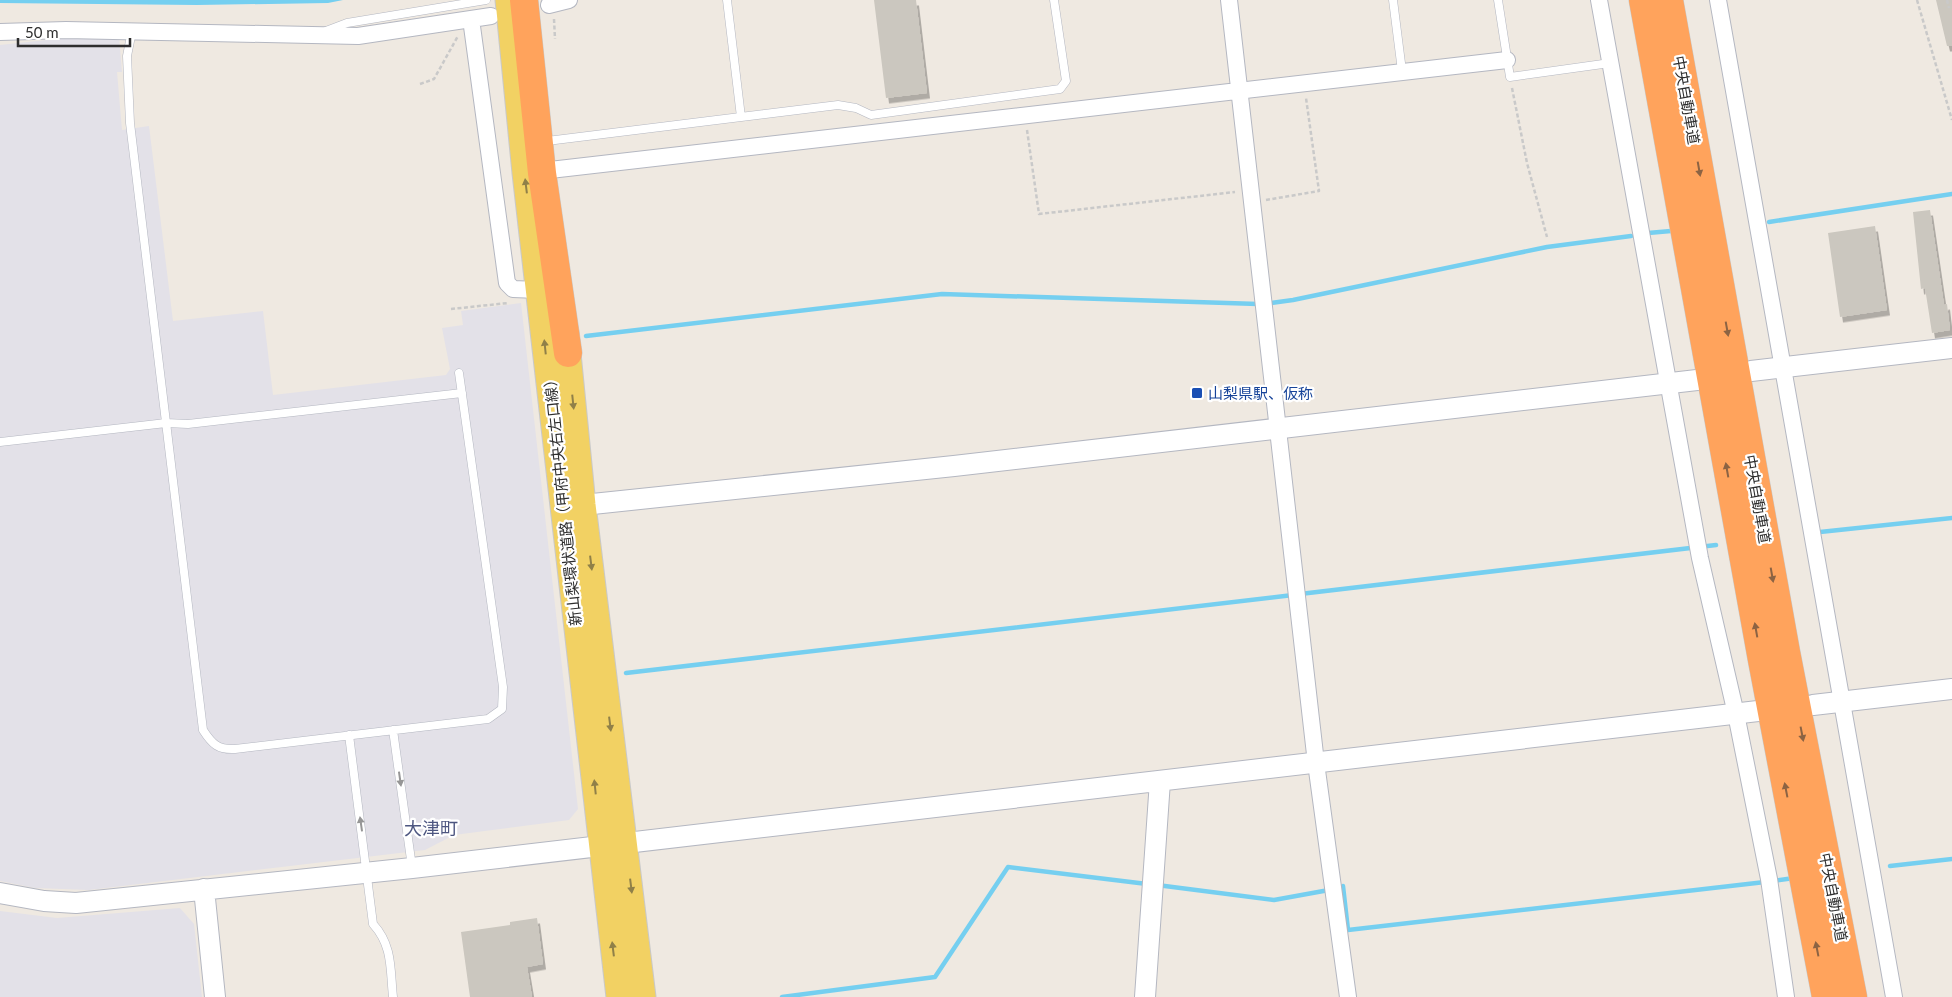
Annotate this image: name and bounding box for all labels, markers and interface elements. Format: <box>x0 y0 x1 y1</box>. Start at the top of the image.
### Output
scale bar <box>18 15 130 47</box>
text: 50 m <box>25 23 59 41</box>
street label: 中央自動車道 <box>1670 54 1704 146</box>
one-way arrow <box>1695 161 1703 177</box>
one-way arrow <box>522 178 530 194</box>
one-way arrow <box>1724 321 1732 337</box>
one-way arrow <box>541 339 549 355</box>
street label: 新山梨環状道路（甲府中央右左口線） <box>540 371 584 627</box>
place label: 山梨県駅、仮称 <box>1208 384 1313 402</box>
marker: 山梨県駅、仮称 <box>1190 386 1204 400</box>
one-way arrow <box>569 394 577 410</box>
street label: 中央自動車道 <box>1741 453 1775 545</box>
one-way arrow <box>1723 462 1731 478</box>
one-way arrow <box>587 555 595 571</box>
one-way arrow <box>1768 567 1776 582</box>
one-way arrow <box>1752 621 1760 637</box>
one-way arrow <box>606 717 614 733</box>
one-way arrow <box>1798 727 1806 742</box>
one-way arrow <box>396 771 404 787</box>
one-way arrow <box>590 779 598 795</box>
one-way arrow <box>1782 781 1790 797</box>
one-way arrow <box>357 816 365 832</box>
district label: 大津町 <box>404 817 458 839</box>
street label: 中央自動車道 <box>1817 851 1851 943</box>
one-way arrow <box>627 878 635 894</box>
one-way arrow <box>609 940 617 956</box>
one-way arrow <box>1813 942 1821 957</box>

